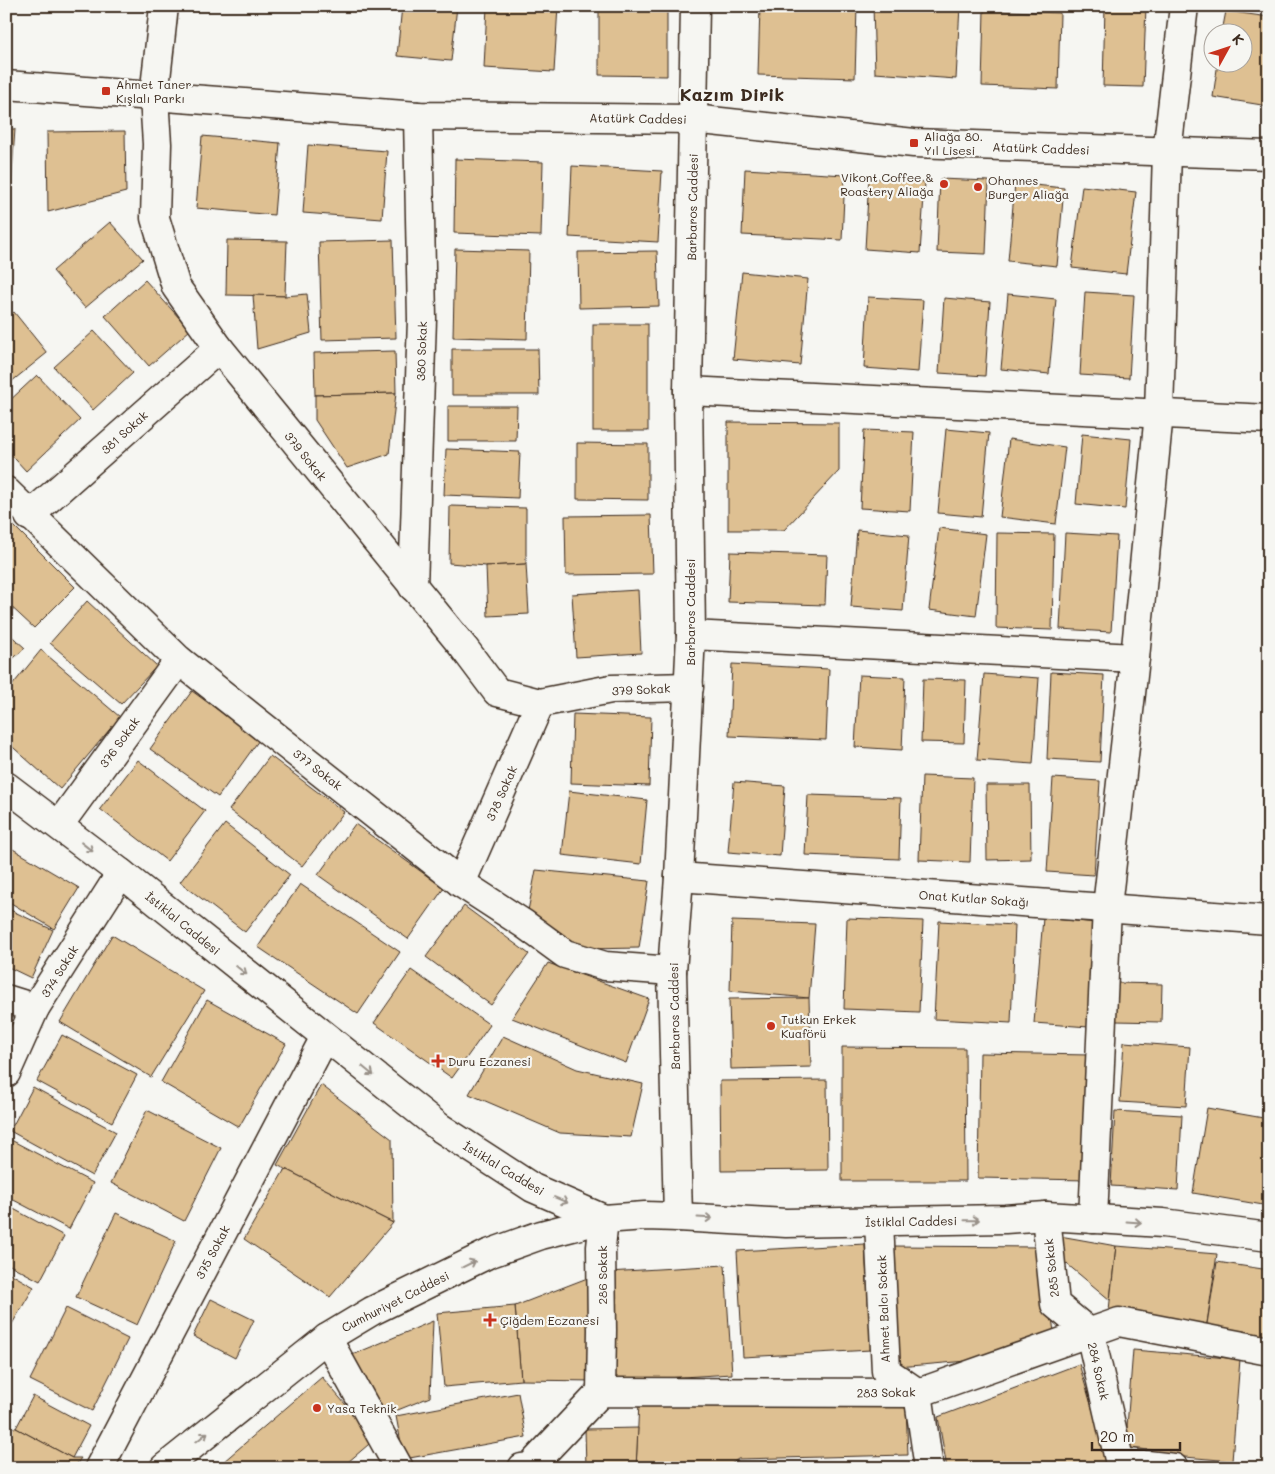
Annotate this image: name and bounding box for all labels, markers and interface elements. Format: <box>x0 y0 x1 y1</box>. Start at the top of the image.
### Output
north arrow <box>1202 22 1252 72</box>
text: K <box>1228 30 1249 49</box>
place label: Ahmet Taner Kışlalı Parkı <box>116 76 191 106</box>
district label: Kazım Dirik <box>680 82 784 106</box>
marker: Ahmet Taner Kışlalı Parkı <box>100 85 112 97</box>
street label: Atatürk Caddesi <box>589 109 687 127</box>
place label: Aliağa 80. Yıl Lisesi <box>924 128 983 158</box>
marker: Aliağa 80. Yıl Lisesi <box>908 137 920 149</box>
street label: Atatürk Caddesi <box>992 138 1090 158</box>
street label: Barbaros Caddesi <box>683 153 701 261</box>
place label: Vikont Coffee & Roastery Aliağa <box>840 169 934 199</box>
place label: Ohannes Burger Aliağa <box>988 172 1069 202</box>
marker: Vikont Coffee & Roastery Aliağa <box>938 178 950 190</box>
marker: Ohannes Burger Aliağa <box>972 181 984 193</box>
street label: 380 Sokak <box>412 321 430 381</box>
street label: 381 Sokak <box>97 407 151 457</box>
street label: 379 Sokak <box>281 428 331 484</box>
street label: Barbaros Caddesi <box>682 558 698 666</box>
street label: 379 Sokak <box>611 679 671 699</box>
street label: 376 Sokak <box>95 713 143 771</box>
street label: 377 Sokak <box>290 745 346 793</box>
street label: 378 Sokak <box>482 763 520 823</box>
one-way arrow <box>80 841 93 852</box>
street label: Onat Kutlar Sokağı <box>918 886 1030 910</box>
street label: İstiklal Caddesi <box>142 888 224 958</box>
street label: 374 Sokak <box>37 942 81 1000</box>
street label: Barbaros Caddesi <box>665 962 683 1070</box>
one-way arrow <box>235 964 248 975</box>
place label: Tutkun Erkek Kuaförü <box>781 1011 856 1041</box>
marker: Tutkun Erkek Kuaförü <box>765 1020 777 1032</box>
place label: Duru Eczanesi <box>448 1053 531 1069</box>
marker: Duru Eczanesi <box>432 1055 444 1067</box>
one-way arrow <box>361 1066 374 1077</box>
street label: İstiklal Caddesi <box>460 1137 548 1199</box>
one-way arrow <box>553 1196 568 1206</box>
street label: İstiklal Caddesi <box>865 1212 957 1230</box>
one-way arrow <box>697 1214 713 1223</box>
one-way arrow <box>964 1215 980 1224</box>
one-way arrow <box>1126 1217 1142 1226</box>
street label: 375 Sokak <box>191 1222 233 1282</box>
street label: 285 Sokak <box>1040 1238 1062 1298</box>
street label: 286 Sokak <box>594 1245 610 1305</box>
street label: Ahmet Balcı Sokak <box>873 1255 893 1363</box>
one-way arrow <box>461 1258 476 1268</box>
street label: Cumhuriyet Caddesi <box>338 1267 452 1335</box>
place label: Çiğdem Eczanesi <box>500 1312 599 1328</box>
marker: Çiğdem Eczanesi <box>484 1314 496 1326</box>
street label: 284 Sokak <box>1085 1340 1113 1402</box>
street label: 283 Sokak <box>856 1383 916 1401</box>
place label: Yasa Teknik <box>327 1400 397 1416</box>
marker: Yasa Teknik <box>311 1402 323 1414</box>
scale bar <box>1092 1419 1180 1451</box>
text: 20 m <box>1100 1426 1134 1446</box>
one-way arrow <box>195 1432 208 1443</box>

